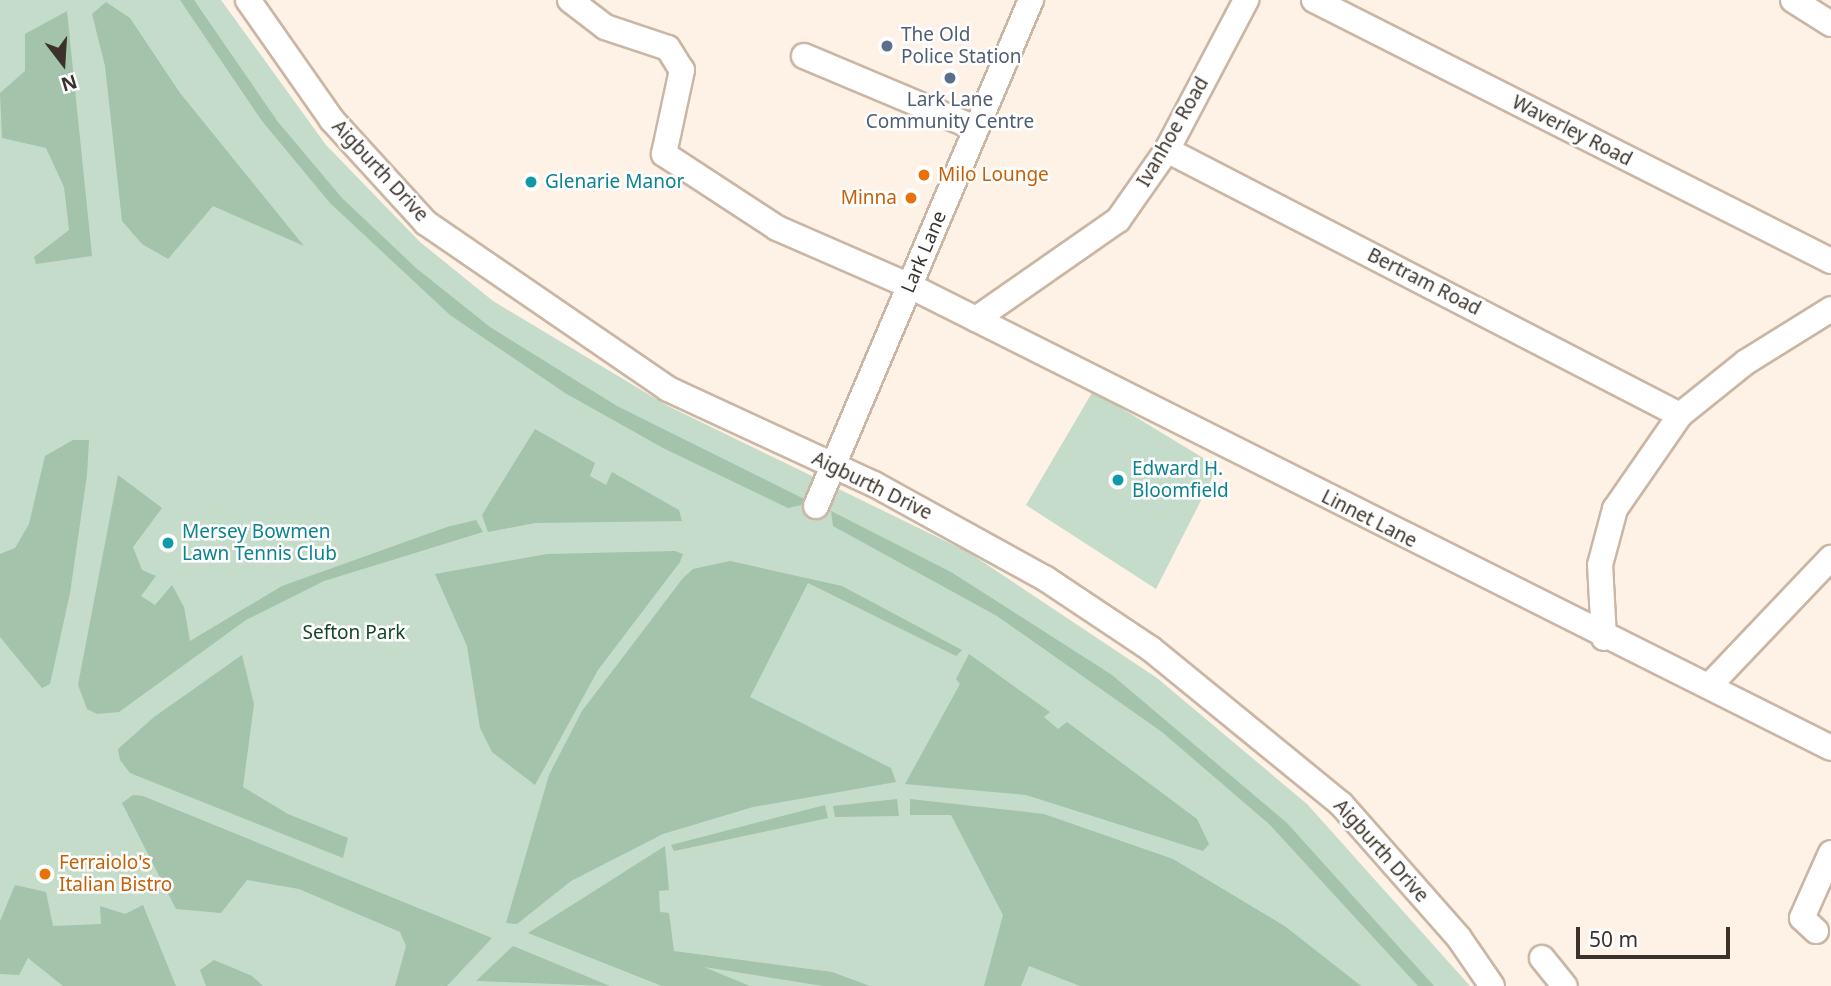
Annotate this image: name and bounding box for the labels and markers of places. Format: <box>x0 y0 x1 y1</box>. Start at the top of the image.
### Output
place label: The Old Police Station <box>901 24 1022 68</box>
marker: The Old Police Station <box>879 38 895 54</box>
marker: Lark Lane Community Centre <box>942 70 958 86</box>
place label: Lark Lane Community Centre <box>866 89 1034 133</box>
place label: Milo Lounge <box>938 164 1049 186</box>
marker: Milo Lounge <box>916 167 932 183</box>
place label: Glenarie Manor <box>545 171 684 193</box>
marker: Glenarie Manor <box>523 174 539 190</box>
place label: Minna <box>841 187 897 209</box>
marker: Minna <box>903 190 919 206</box>
place label: Edward H. Bloomfield <box>1132 458 1229 502</box>
marker: Edward H. Bloomfield <box>1110 472 1126 488</box>
place label: Mersey Bowmen Lawn Tennis Club <box>182 521 337 565</box>
marker: Mersey Bowmen Lawn Tennis Club <box>160 535 176 551</box>
place label: Ferraiolo's Italian Bistro <box>59 852 172 896</box>
marker: Ferraiolo's Italian Bistro <box>37 866 53 882</box>

